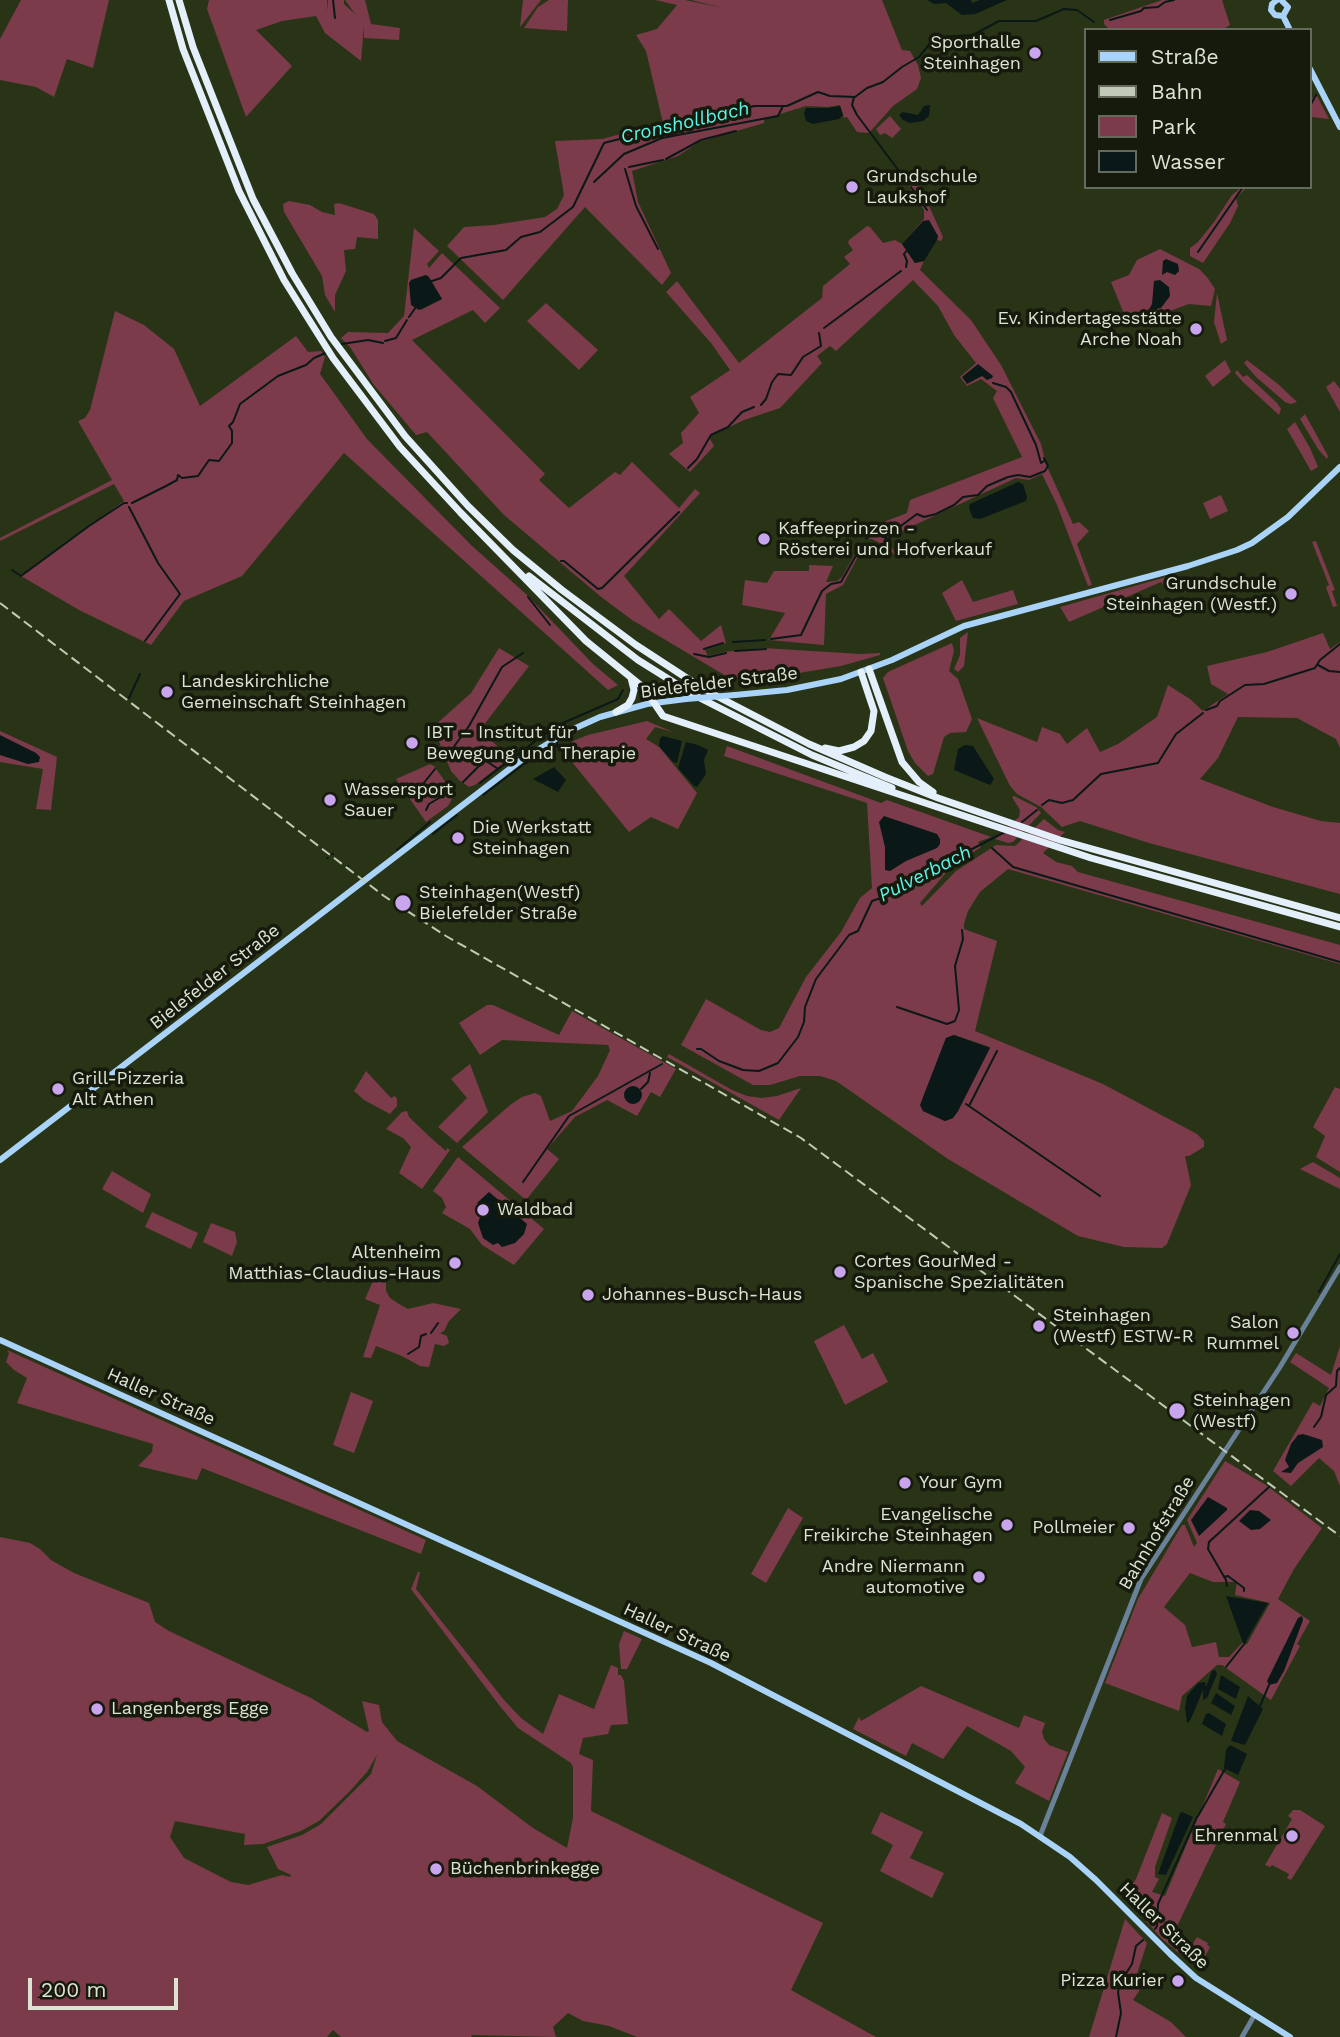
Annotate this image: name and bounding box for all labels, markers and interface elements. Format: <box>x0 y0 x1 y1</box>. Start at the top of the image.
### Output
legend <box>1084 28 1312 189</box>
place label: Sporthalle Steinhagen <box>923 32 1021 74</box>
text: Straße <box>1151 44 1219 69</box>
marker: Sporthalle Steinhagen <box>1027 45 1043 61</box>
text: Bahn <box>1151 79 1203 104</box>
water label: Cronshollbach <box>618 97 752 149</box>
text: Park <box>1151 114 1196 139</box>
text: Wasser <box>1151 149 1225 174</box>
place label: Grundschule Laukshof <box>866 166 978 208</box>
marker: Grundschule Laukshof <box>844 179 860 195</box>
place label: Ev. Kindertagesstätte Arche Noah <box>998 308 1182 350</box>
marker: Ev. Kindertagesstätte Arche Noah <box>1188 321 1204 337</box>
place label: Kaffeeprinzen - Rösterei und Hofverkauf <box>778 518 992 560</box>
marker: Kaffeeprinzen - Rösterei und Hofverkauf <box>756 531 772 547</box>
place label: Grundschule Steinhagen (Westf.) <box>1106 573 1277 616</box>
marker: Grundschule Steinhagen (Westf.) <box>1283 586 1299 602</box>
street label: Bielefelder Straße <box>639 663 799 703</box>
place label: Landeskirchliche Gemeinschaft Steinhagen <box>181 671 406 714</box>
marker: Landeskirchliche Gemeinschaft Steinhagen <box>159 684 175 700</box>
place label: IBT – Institut für Bewegung und Therapie <box>426 722 636 764</box>
marker: IBT – Institut für Bewegung und Therapie <box>404 735 420 751</box>
place label: Wassersport Sauer <box>344 779 453 822</box>
marker: Wassersport Sauer <box>322 792 338 808</box>
place label: Die Werkstatt Steinhagen <box>472 817 591 860</box>
marker: Die Werkstatt Steinhagen <box>450 830 466 846</box>
water label: Pulverbach <box>875 841 975 907</box>
place label: Steinhagen(Westf) Bielefelder Straße <box>419 882 580 924</box>
marker: Steinhagen(Westf) Bielefelder Straße <box>393 893 413 913</box>
street label: Bielefelder Straße <box>146 920 284 1034</box>
place label: Grill-Pizzeria Alt Athen <box>72 1068 184 1110</box>
marker: Grill-Pizzeria Alt Athen <box>50 1081 66 1097</box>
place label: Waldbad <box>497 1199 573 1221</box>
marker: Waldbad <box>475 1202 491 1218</box>
place label: Altenheim Matthias-Claudius-Haus <box>228 1242 441 1284</box>
place label: Cortes GourMed - Spanische Spezialitäten <box>854 1251 1065 1294</box>
marker: Altenheim Matthias-Claudius-Haus <box>447 1255 463 1271</box>
marker: Cortes GourMed - Spanische Spezialitäten <box>832 1264 848 1280</box>
place label: Johannes-Busch-Haus <box>602 1284 802 1306</box>
marker: Johannes-Busch-Haus <box>580 1287 596 1303</box>
place label: Steinhagen (Westf) ESTW-R <box>1053 1305 1194 1348</box>
place label: Salon Rummel <box>1206 1312 1279 1354</box>
marker: Steinhagen (Westf) ESTW-R <box>1031 1318 1047 1334</box>
marker: Salon Rummel <box>1285 1325 1301 1341</box>
street label: Haller Straße <box>104 1364 218 1430</box>
place label: Steinhagen (Westf) <box>1193 1390 1291 1432</box>
marker: Steinhagen (Westf) <box>1167 1401 1187 1421</box>
place label: Your Gym <box>919 1472 1003 1494</box>
street label: Bahnhofstraße <box>1115 1472 1199 1594</box>
marker: Your Gym <box>897 1475 913 1491</box>
place label: Evangelische Freikirche Steinhagen <box>803 1504 993 1546</box>
marker: Evangelische Freikirche Steinhagen <box>999 1517 1015 1533</box>
place label: Pollmeier <box>1032 1517 1115 1539</box>
marker: Pollmeier <box>1121 1520 1137 1536</box>
place label: Andre Niermann automotive <box>822 1556 965 1598</box>
marker: Andre Niermann automotive <box>971 1569 987 1585</box>
street label: Haller Straße <box>620 1599 734 1667</box>
place label: Langenbergs Egge <box>111 1698 269 1720</box>
marker: Langenbergs Egge <box>89 1701 105 1717</box>
place label: Ehrenmal <box>1194 1825 1278 1847</box>
marker: Ehrenmal <box>1284 1828 1300 1844</box>
place label: Büchenbrinkegge <box>450 1858 600 1880</box>
marker: Büchenbrinkegge <box>428 1861 444 1877</box>
street label: Haller Straße <box>1115 1878 1213 1974</box>
scale bar <box>32 1964 182 2008</box>
place label: Pizza Kurier <box>1060 1970 1164 1992</box>
marker: Pizza Kurier <box>1170 1973 1186 1989</box>
text: 200 m <box>41 1977 107 2002</box>

